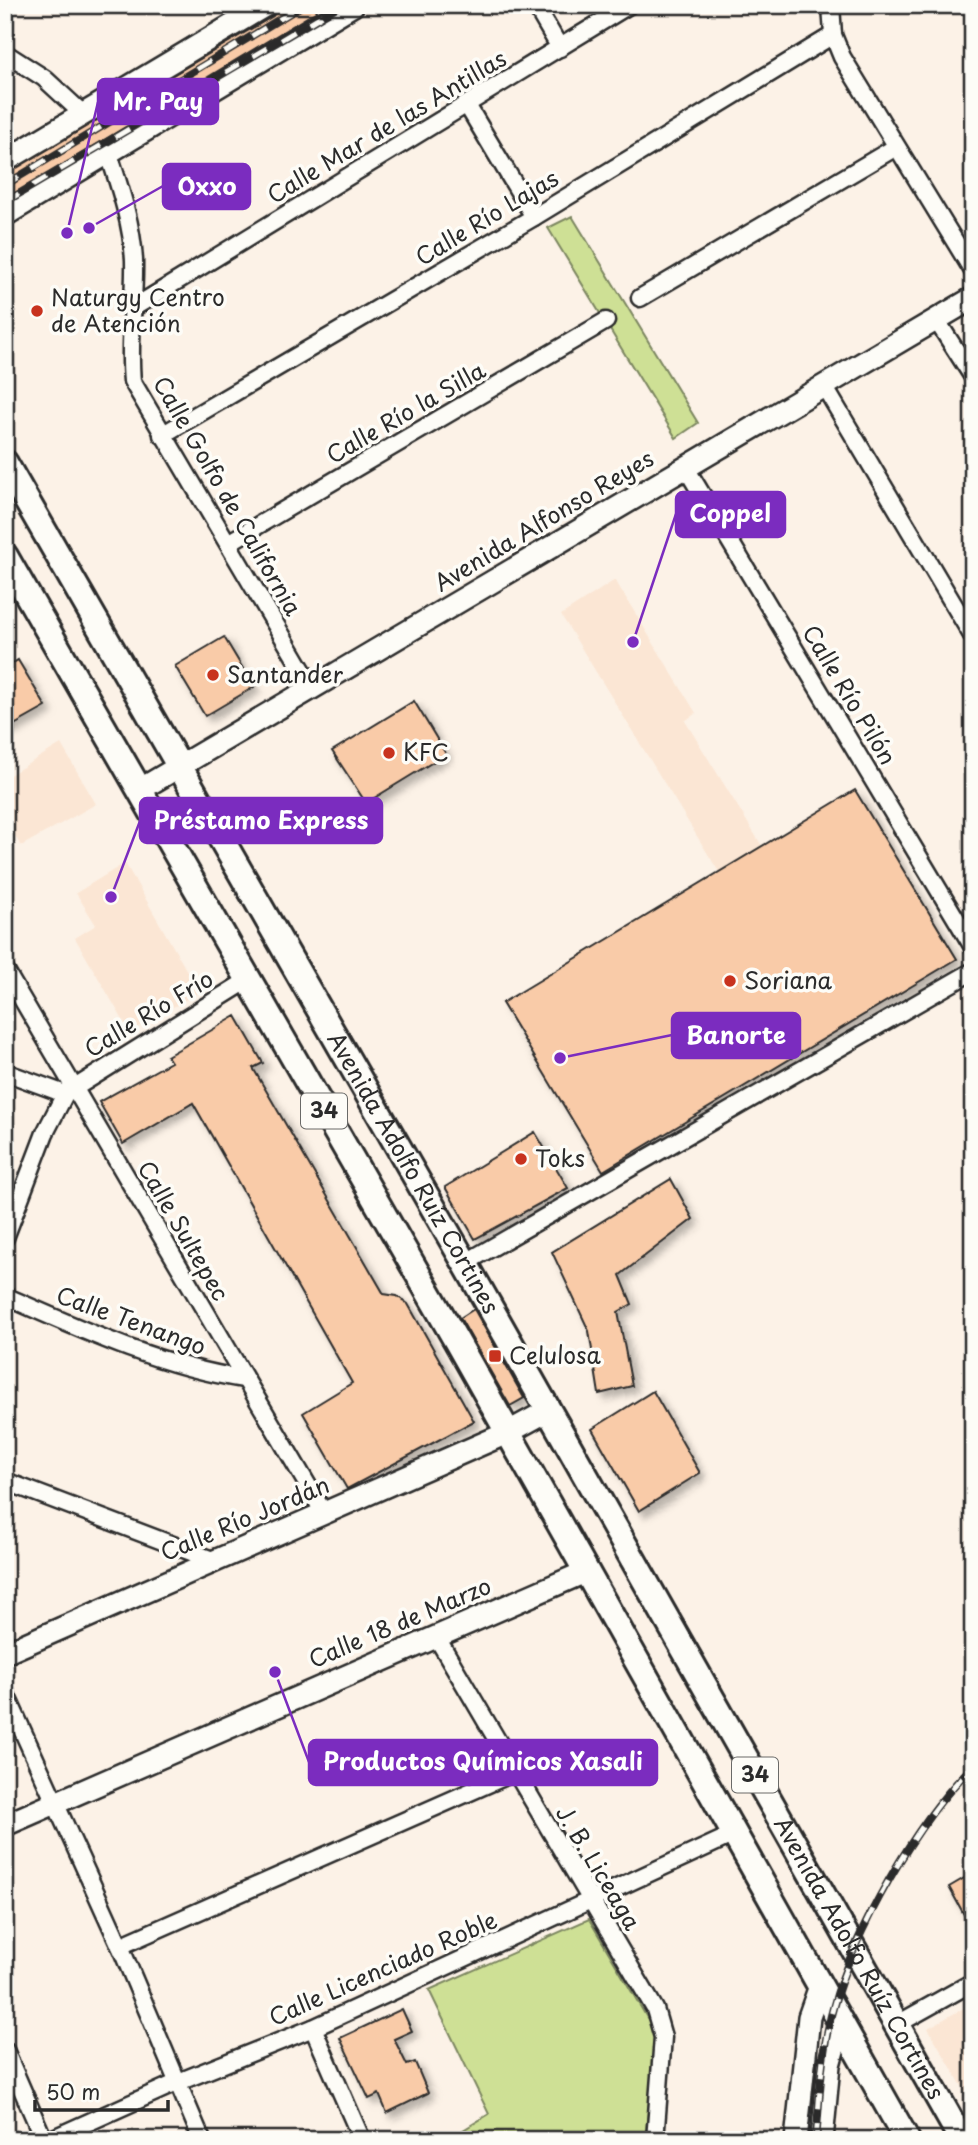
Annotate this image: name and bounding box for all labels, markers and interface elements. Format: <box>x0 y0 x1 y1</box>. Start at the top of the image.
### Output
street label: Calle Mar de las Antillas <box>260 40 513 211</box>
callout: Mr. Pay <box>98 79 218 124</box>
text: Mr. Pay <box>113 82 203 118</box>
street label: Calle Río Lajas <box>408 160 564 273</box>
callout: Oxxo <box>163 164 250 209</box>
text: Oxxo <box>177 167 237 203</box>
place label: Naturgy Centro de Atención <box>51 279 225 340</box>
marker: Naturgy Centro de Atención <box>29 303 45 319</box>
street label: Calle Río la Silla <box>319 352 491 471</box>
street label: Calle Golfo de California <box>145 369 311 622</box>
street label: Avenida Alfonso Reyes <box>427 440 660 599</box>
callout: Coppel <box>676 492 785 537</box>
text: Coppel <box>689 494 771 530</box>
street label: Calle Río Pilón <box>795 617 906 771</box>
place label: Santander <box>227 656 344 691</box>
marker: Santander <box>205 667 221 683</box>
place label: KFC <box>403 734 449 769</box>
marker: KFC <box>381 745 397 761</box>
callout: Préstamo Express <box>140 798 382 843</box>
text: Préstamo Express <box>154 801 369 837</box>
street label: Calle Río Frío <box>77 960 219 1065</box>
place label: Soriana <box>744 962 833 997</box>
marker: Soriana <box>722 973 738 989</box>
callout: Banorte <box>672 1013 800 1058</box>
text: Banorte <box>686 1016 786 1052</box>
street label: Avenida Adolfo Ruíz Cortines <box>320 1025 509 1320</box>
road number: 34 <box>301 1094 347 1128</box>
place label: Toks <box>535 1140 585 1175</box>
marker: Toks <box>513 1151 529 1167</box>
street label: Calle Sultepec <box>130 1154 239 1307</box>
street label: Calle Tenango <box>52 1276 211 1363</box>
place label: Celulosa <box>509 1337 602 1372</box>
marker: Celulosa <box>487 1348 503 1364</box>
street label: Calle Río Jordán <box>155 1466 334 1569</box>
street label: Calle 18 de Marzo <box>303 1567 496 1676</box>
callout: Productos Químicos Xasali <box>309 1740 657 1785</box>
text: Productos Químicos Xasali <box>323 1742 643 1778</box>
road number: 34 <box>732 1758 778 1792</box>
street label: J. B. Liceaga <box>548 1798 651 1937</box>
street label: Avenida Adolfo Ruíz Cortines <box>766 1810 954 2105</box>
street label: Calle Licenciado Roble <box>263 1902 502 2034</box>
scale bar <box>35 2068 168 2112</box>
text: 50 m <box>46 2075 100 2107</box>

